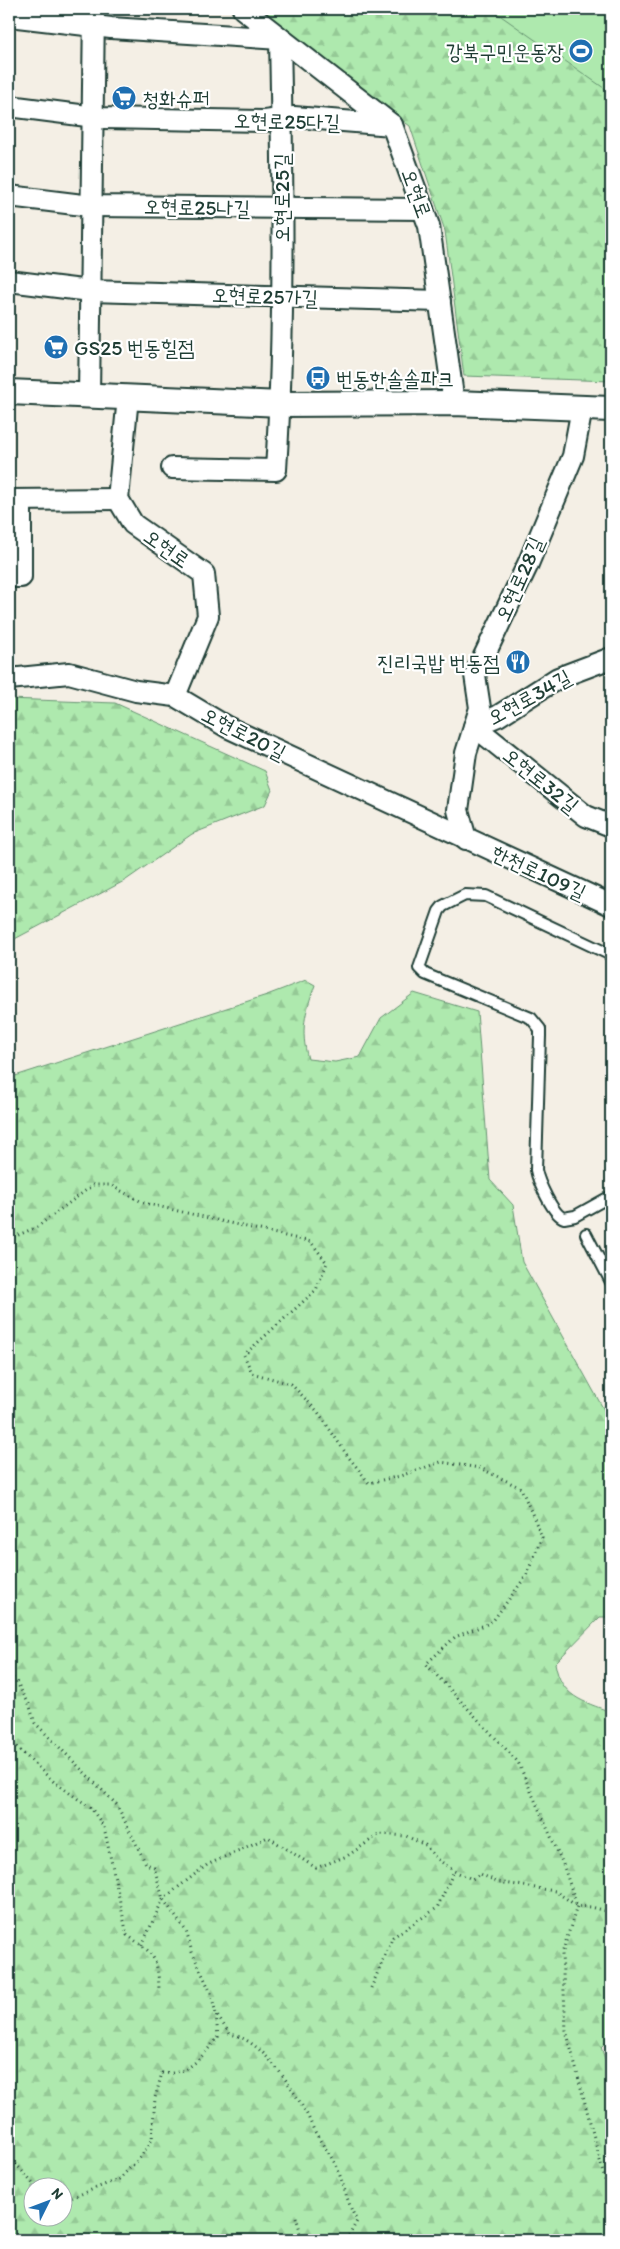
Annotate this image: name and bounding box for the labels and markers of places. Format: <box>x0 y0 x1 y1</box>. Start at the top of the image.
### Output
sports icon: 강북구민운동장 <box>568 38 594 64</box>
place label: 강북구민운동장 <box>446 39 564 64</box>
supermarket icon: 청화슈퍼 <box>111 85 137 111</box>
place label: 청화슈퍼 <box>142 86 210 111</box>
supermarket icon: GS25 번동힐점 <box>43 334 69 360</box>
place label: GS25 번동힐점 <box>74 335 195 360</box>
bus stop icon: 번동한솔솔파크 <box>305 365 331 391</box>
place label: 번동한솔솔파크 <box>336 366 454 391</box>
restaurant icon: 진리국밥 번동점 <box>505 649 531 675</box>
place label: 진리국밥 번동점 <box>377 650 500 675</box>

